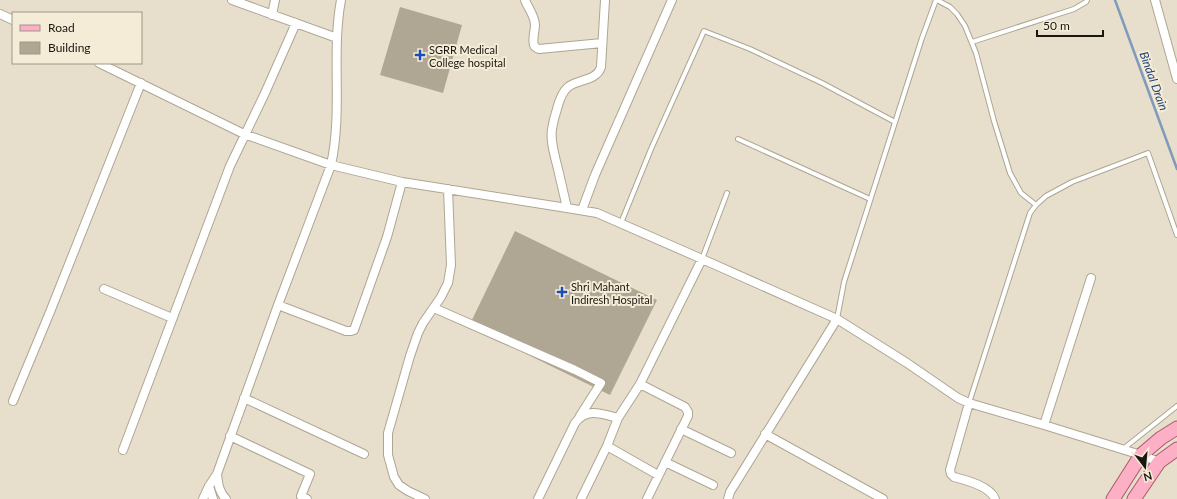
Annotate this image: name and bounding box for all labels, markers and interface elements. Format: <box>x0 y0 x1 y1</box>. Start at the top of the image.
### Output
legend <box>12 12 142 64</box>
scale bar <box>1037 12 1103 38</box>
text: 50 m <box>1043 18 1070 33</box>
text: Road <box>48 20 75 35</box>
text: Building <box>48 40 91 55</box>
place label: SGRR Medical College hospital <box>429 43 506 69</box>
marker: SGRR Medical College hospital <box>414 49 426 61</box>
water label: Bindal Drain <box>1136 49 1172 113</box>
place label: Shri Mahant Indiresh Hospital <box>571 280 652 306</box>
marker: Shri Mahant Indiresh Hospital <box>556 286 568 298</box>
north arrow <box>1125 447 1165 487</box>
text: N <box>1142 470 1154 485</box>

